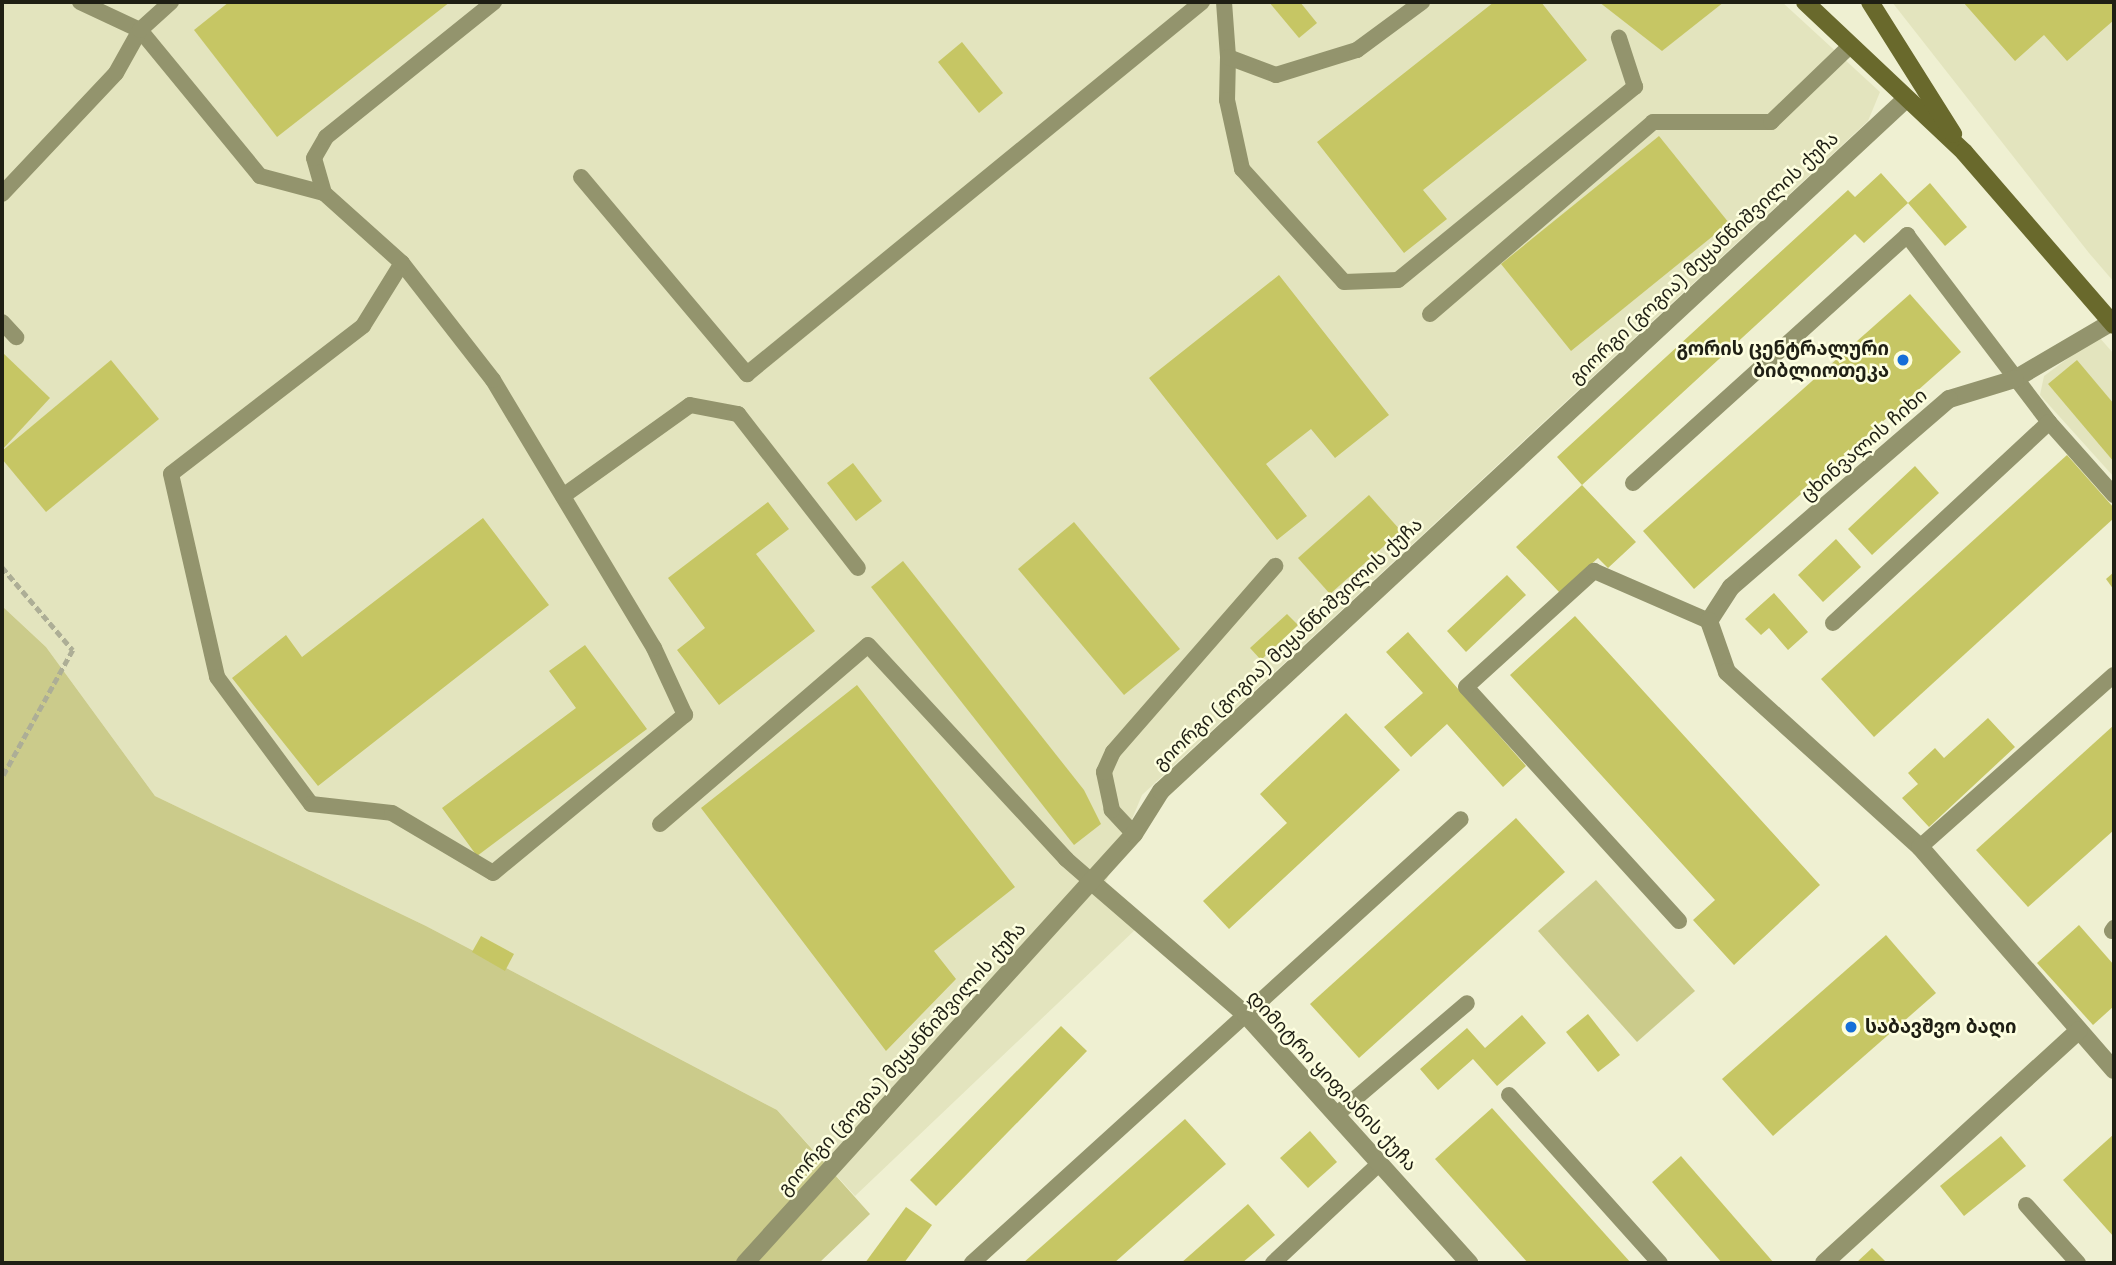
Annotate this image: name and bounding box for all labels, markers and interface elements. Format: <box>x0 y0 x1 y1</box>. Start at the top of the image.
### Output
street label: გიორგი (გოგია) მეყანწიშვილის ქუჩა <box>1565 127 1843 389</box>
place label: გორის ცენტრალური ბიბლიოთეკა <box>1676 338 1889 382</box>
marker: გორის ცენტრალური ბიბლიოთეკა <box>1895 352 1911 368</box>
street label: ცხინვალის ჩიხი <box>1796 384 1932 506</box>
street label: გიორგი (გოგია) მეყანწიშვილის ქუჩა <box>1149 513 1427 775</box>
street label: გიორგი (გოგია) მეყანწიშვილის ქუჩა <box>773 918 1031 1200</box>
street label: დიმიტრი ყიფიანის ქუჩა <box>1242 986 1422 1176</box>
place label: საბავშვო ბაღი <box>1865 1016 2017 1038</box>
marker: საბავშვო ბაღი <box>1843 1019 1859 1035</box>

